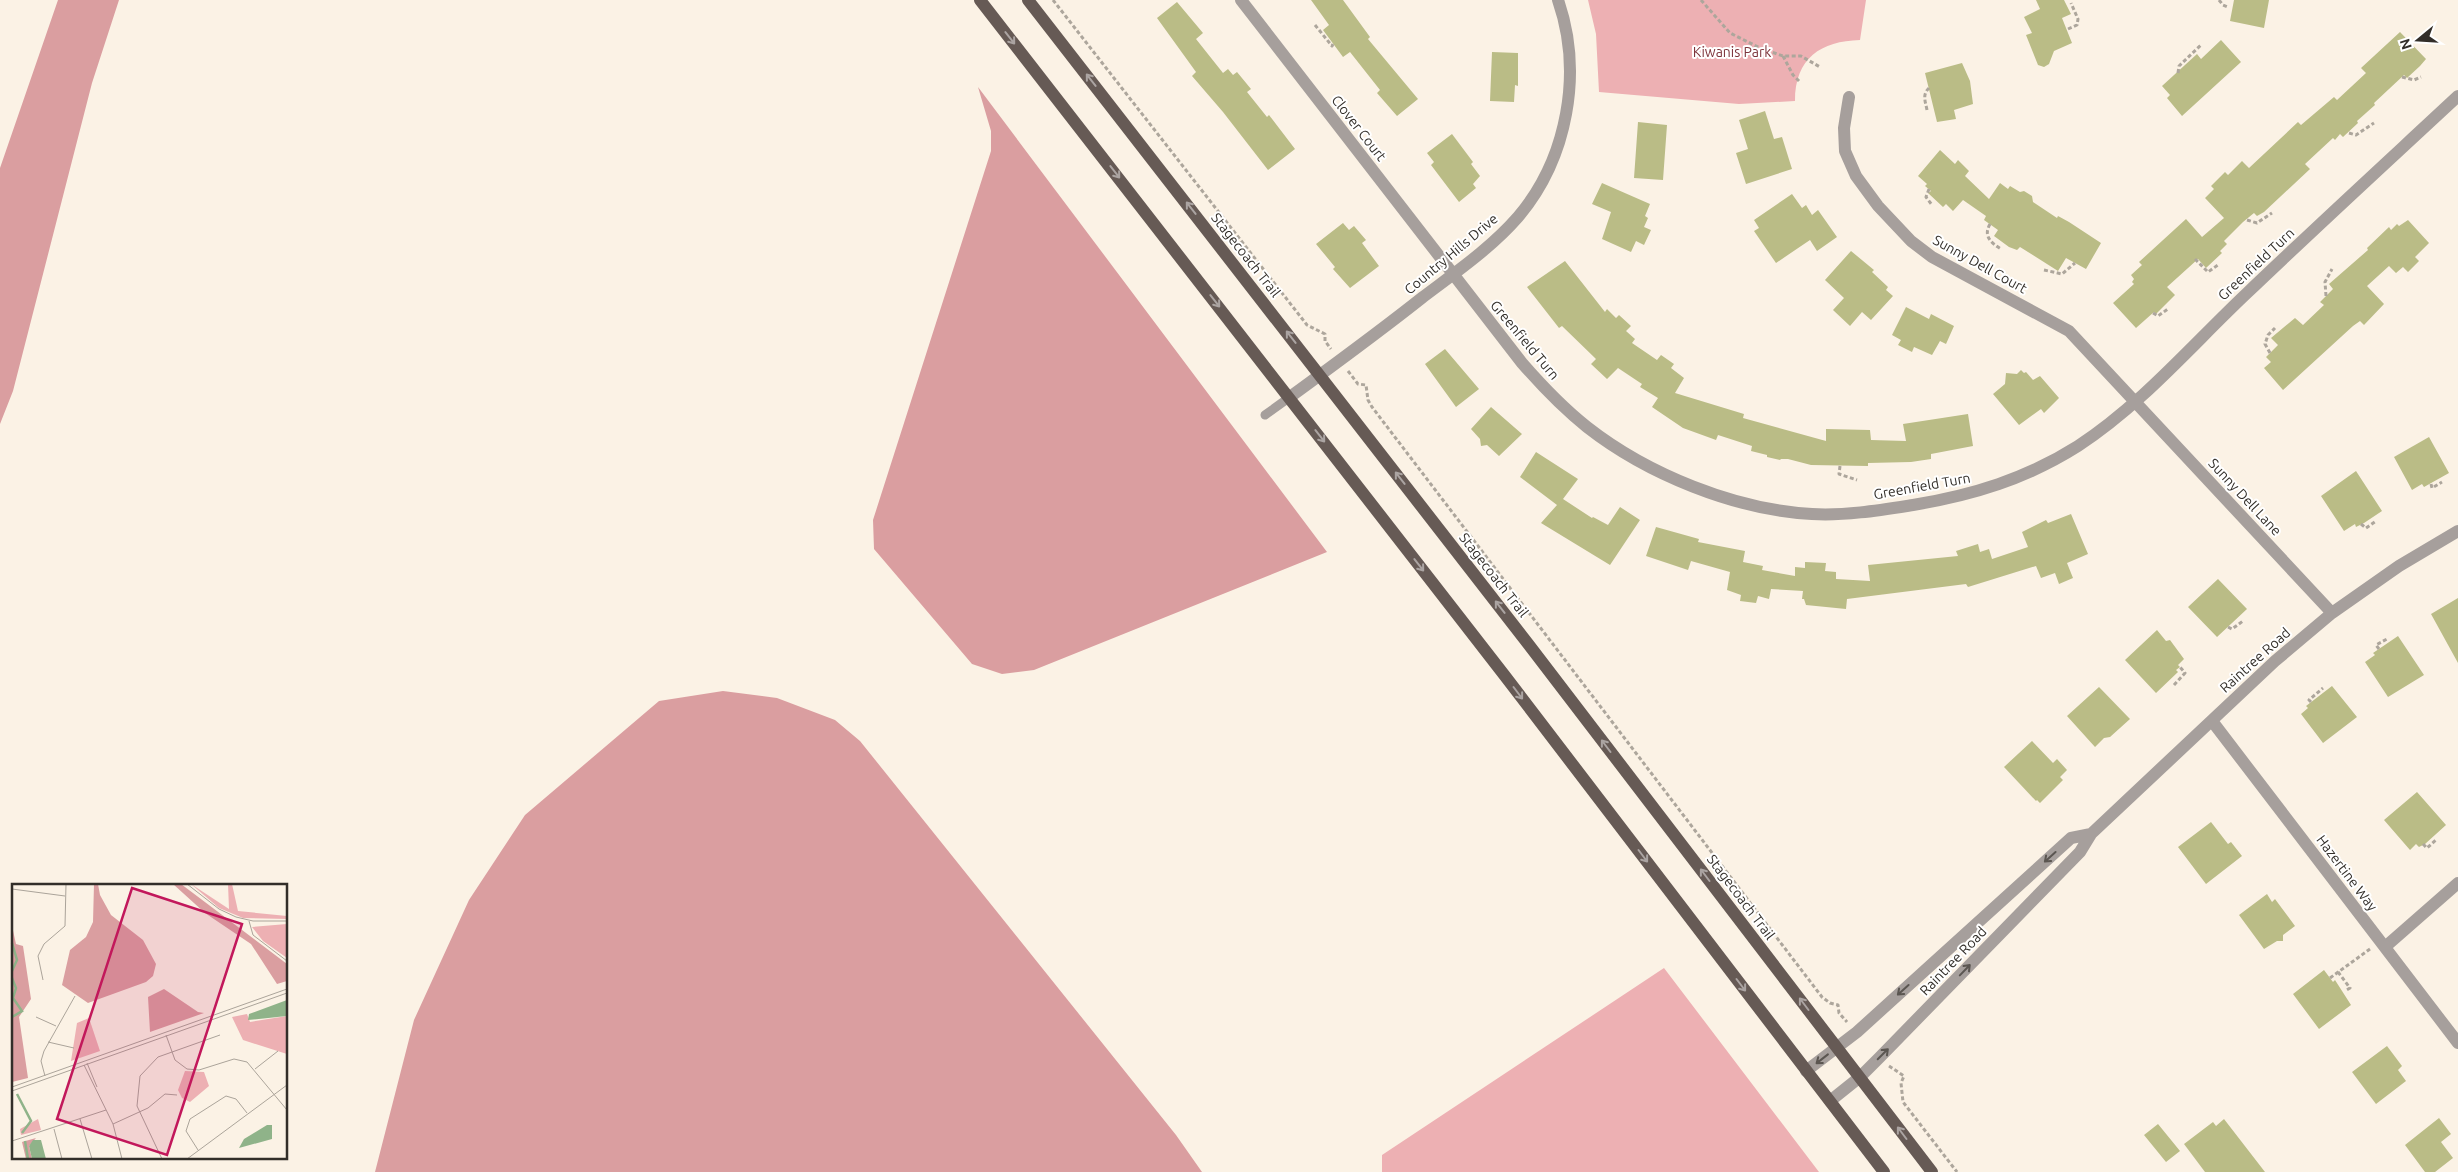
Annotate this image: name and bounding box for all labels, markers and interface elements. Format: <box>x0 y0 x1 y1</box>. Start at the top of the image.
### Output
north arrow <box>2393 15 2443 65</box>
one-way arrow <box>1005 31 1016 44</box>
text: N <box>2396 37 2415 51</box>
park label: Kiwanis Park <box>1693 44 1771 60</box>
one-way arrow <box>1085 74 1096 87</box>
street label: Clover Court <box>1328 92 1390 164</box>
one-way arrow <box>1110 165 1121 178</box>
one-way arrow <box>1185 202 1196 215</box>
street label: Stagecoach Trail <box>1208 210 1284 300</box>
street label: Country Hills Drive <box>1401 210 1501 298</box>
street label: Greenfield Turn <box>2215 225 2297 303</box>
street label: Sunny Dell Court <box>1930 232 2030 297</box>
one-way arrow <box>1210 294 1220 308</box>
street label: Greenfield Turn <box>1487 297 1563 383</box>
one-way arrow <box>1285 330 1296 343</box>
one-way arrow <box>1315 429 1325 443</box>
street label: Sunny Dell Lane <box>2205 455 2285 539</box>
street label: Greenfield Turn <box>1872 470 1972 502</box>
one-way arrow <box>1395 472 1406 485</box>
street label: Stagecoach Trail <box>1456 530 1532 620</box>
one-way arrow <box>1414 558 1424 572</box>
one-way arrow <box>1494 601 1505 614</box>
street label: Raintree Road <box>2217 624 2293 696</box>
one-way arrow <box>1513 686 1524 699</box>
one-way arrow <box>1601 740 1612 753</box>
street label: Hazertine Way <box>2313 832 2381 914</box>
one-way arrow <box>1637 849 1648 862</box>
street label: Stagecoach Trail <box>1704 851 1778 943</box>
one-way arrow <box>2043 852 2056 863</box>
one-way arrow <box>1700 868 1710 882</box>
inset map <box>12 884 288 1160</box>
street label: Raintree Road <box>1916 923 1990 999</box>
one-way arrow <box>1959 964 1971 976</box>
one-way arrow <box>1736 978 1746 992</box>
one-way arrow <box>1897 984 1910 996</box>
one-way arrow <box>1799 997 1809 1011</box>
one-way arrow <box>1877 1048 1889 1060</box>
one-way arrow <box>1816 1053 1829 1064</box>
one-way arrow <box>1897 1127 1908 1140</box>

